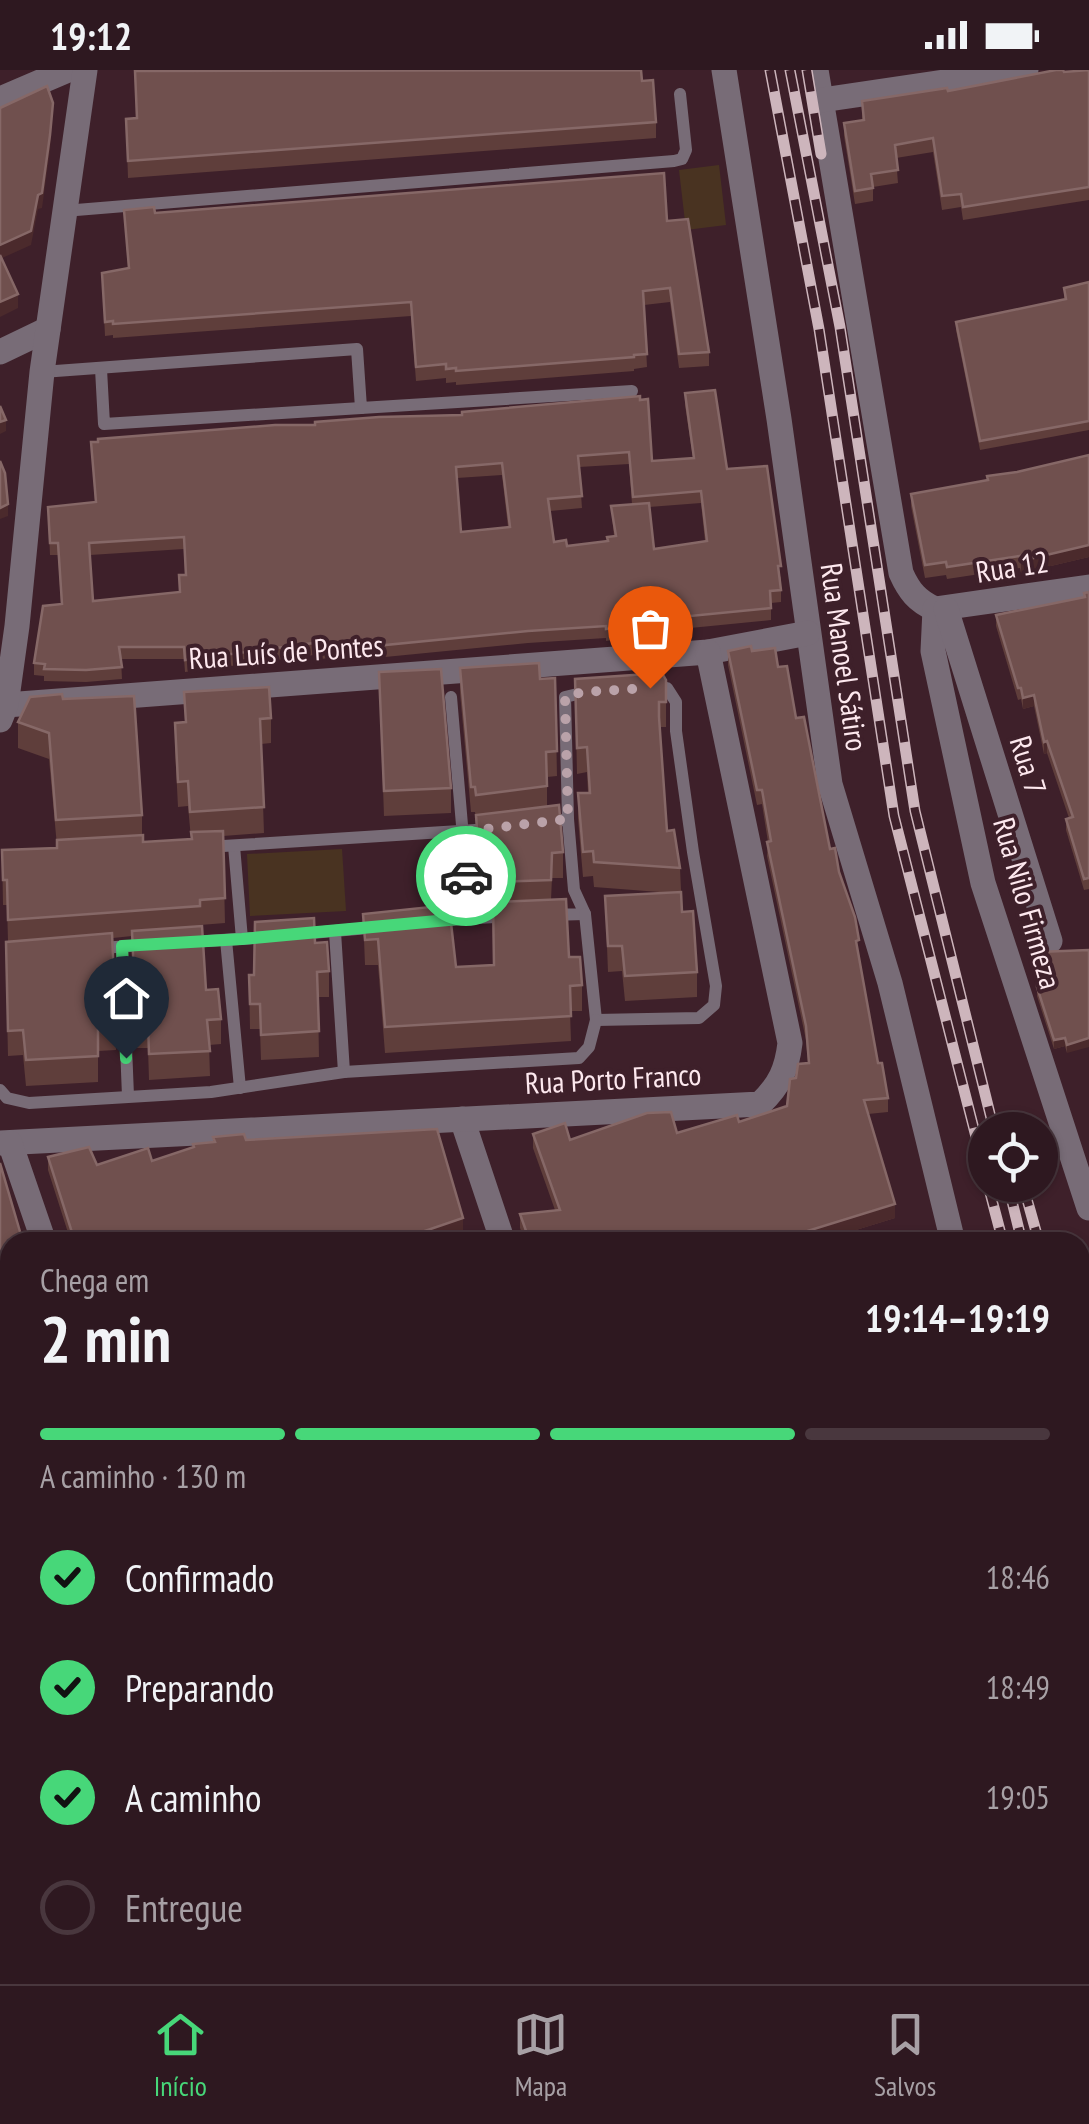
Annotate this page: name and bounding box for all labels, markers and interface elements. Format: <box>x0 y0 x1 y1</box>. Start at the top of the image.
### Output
text: 19:12 <box>50 11 132 60</box>
street label: Rua 12 <box>973 541 1051 591</box>
street label: Rua Manoel Sátiro <box>812 560 878 754</box>
pin <box>608 586 693 689</box>
icon: bag <box>623 601 678 656</box>
street label: Rua Luís de Pontes <box>187 625 385 677</box>
street label: Rua 7 <box>1002 731 1056 799</box>
street label: Rua Nilo Firmeza <box>985 813 1071 993</box>
courier <box>416 826 516 926</box>
icon: car <box>439 849 494 904</box>
pin <box>84 956 169 1059</box>
icon: home <box>99 971 154 1026</box>
street label: Rua Porto Franco <box>524 1054 702 1102</box>
map controls <box>968 1112 1058 1202</box>
button: locate <box>968 1112 1058 1202</box>
text: Chega em <box>40 1259 149 1301</box>
text: 19:14–19:19 <box>865 1293 1050 1342</box>
text: 2 min <box>40 1296 171 1380</box>
text: A caminho · 130 m <box>40 1455 246 1497</box>
icon: check <box>40 1550 95 1605</box>
text: Confirmado <box>125 1553 274 1602</box>
text: 18:46 <box>986 1556 1050 1598</box>
icon: check <box>40 1660 95 1715</box>
text: Preparando <box>125 1663 274 1712</box>
text: 18:49 <box>986 1666 1050 1708</box>
icon: check <box>40 1770 95 1825</box>
text: A caminho <box>125 1773 261 1822</box>
text: 19:05 <box>986 1776 1050 1818</box>
text: Entregue <box>125 1883 243 1932</box>
tab: Início <box>153 2007 208 2104</box>
tab: Mapa <box>513 2007 568 2104</box>
tab: Salvos <box>874 2007 936 2104</box>

